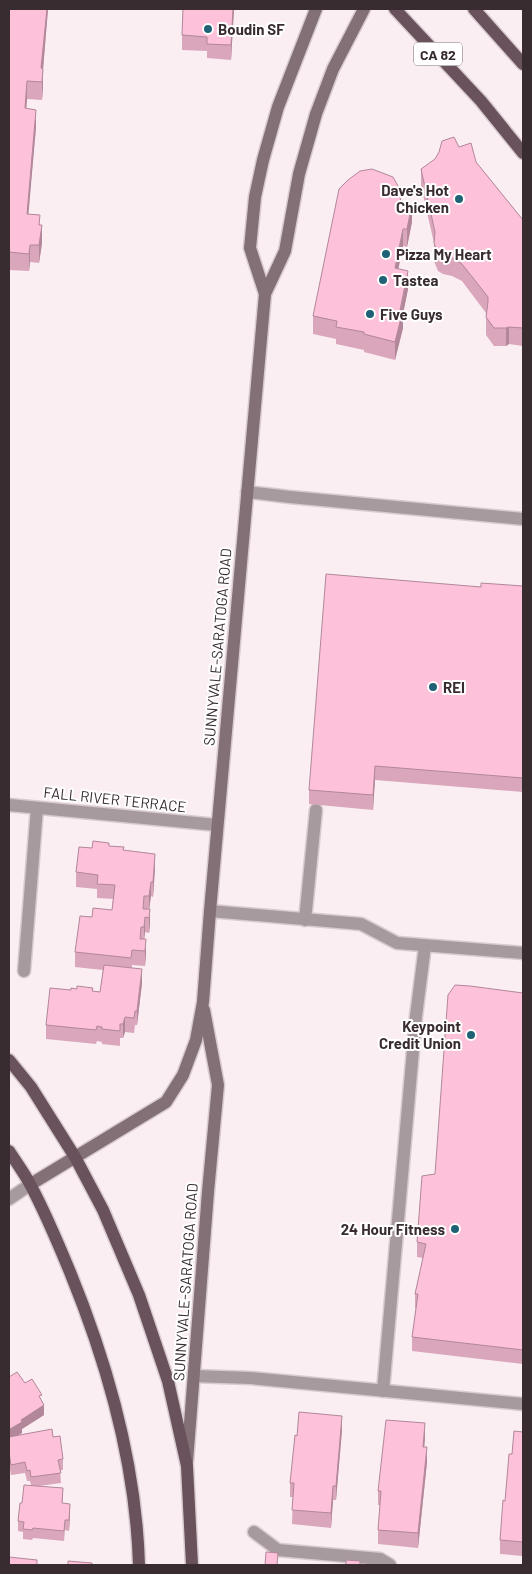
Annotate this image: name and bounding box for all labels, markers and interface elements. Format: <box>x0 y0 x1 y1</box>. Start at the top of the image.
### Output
place label: Boudin SF <box>218 20 285 38</box>
marker: Boudin SF <box>202 23 214 35</box>
road number: CA 82 <box>414 42 462 66</box>
place label: Dave's Hot Chicken <box>381 181 449 216</box>
marker: Dave's Hot Chicken <box>453 193 465 205</box>
place label: Pizza My Heart <box>396 245 492 263</box>
marker: Pizza My Heart <box>380 248 392 260</box>
place label: Tastea <box>393 271 438 289</box>
marker: Tastea <box>377 274 389 286</box>
place label: Five Guys <box>380 305 443 323</box>
marker: Five Guys <box>364 308 376 320</box>
street label: SUNNYVALE-SARATOGA ROAD <box>199 548 235 746</box>
place label: REI <box>443 678 465 696</box>
marker: REI <box>427 681 439 693</box>
street label: FALL RIVER TERRACE <box>43 783 187 815</box>
place label: Keypoint Credit Union <box>379 1017 461 1052</box>
marker: Keypoint Credit Union <box>465 1029 477 1041</box>
street label: SUNNYVALE-SARATOGA ROAD <box>169 1183 201 1381</box>
place label: 24 Hour Fitness <box>341 1220 445 1238</box>
marker: 24 Hour Fitness <box>449 1223 461 1235</box>

